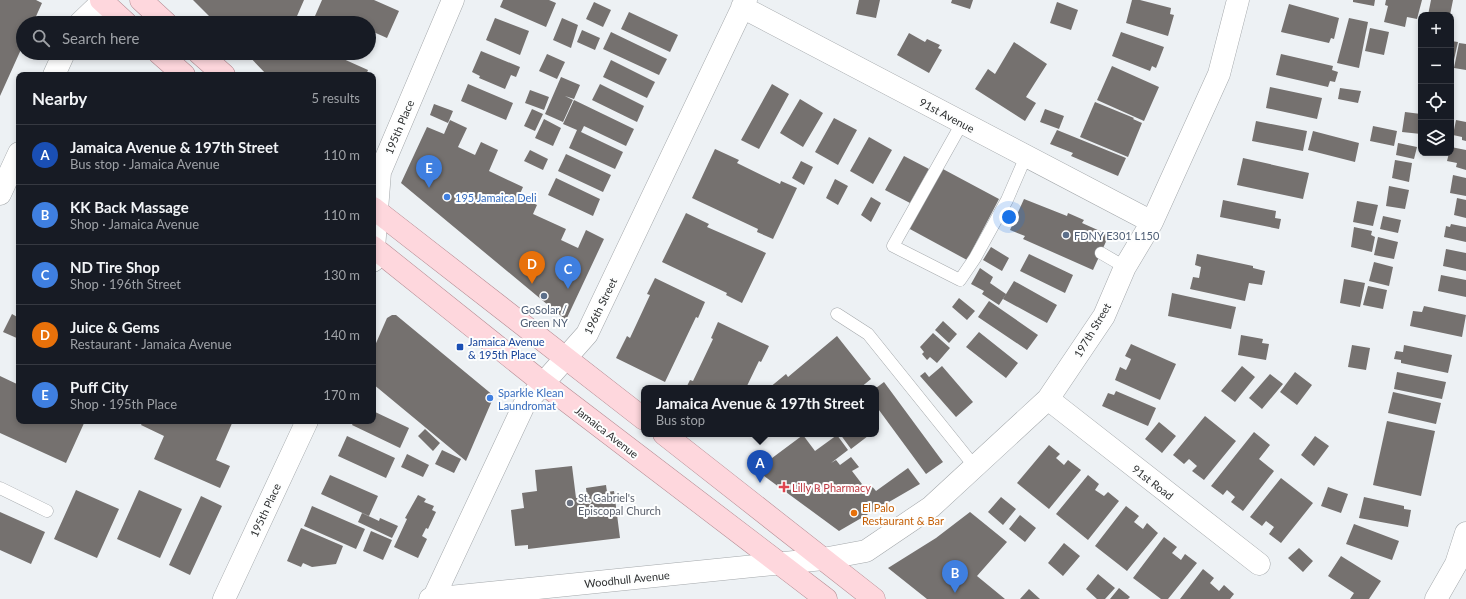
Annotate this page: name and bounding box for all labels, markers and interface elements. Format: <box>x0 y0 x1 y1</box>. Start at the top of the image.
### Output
map controls <box>1418 12 1454 156</box>
button: + <box>1418 12 1454 48</box>
search box <box>16 16 376 60</box>
icon: search <box>30 27 52 49</box>
text: Search here <box>62 29 139 47</box>
button: − <box>1418 48 1454 84</box>
button: locate <box>1418 84 1454 120</box>
text: Nearby <box>32 88 87 109</box>
text: 5 results <box>312 90 360 106</box>
street label: 91st Avenue <box>917 95 977 135</box>
street label: 195th Place <box>382 98 416 156</box>
button: layers <box>1418 120 1454 156</box>
text: Jamaica Avenue & 197th Street <box>70 138 278 156</box>
text: A <box>40 147 50 163</box>
text: 110 m <box>323 147 360 163</box>
pin: E <box>416 155 442 188</box>
text: Bus stop · Jamaica Avenue <box>70 156 220 172</box>
place label: 195 Jamaica Deli <box>455 191 537 204</box>
marker: 195 Jamaica Deli <box>442 192 452 202</box>
text: KK Back Massage <box>70 198 189 216</box>
text: B <box>41 207 49 223</box>
text: 110 m <box>323 207 360 223</box>
your location <box>999 207 1019 227</box>
text: Shop · Jamaica Avenue <box>70 216 199 232</box>
place label: FDNY E301 L150 <box>1074 229 1160 242</box>
marker: FDNY E301 L150 <box>1061 230 1071 240</box>
pin: D <box>519 251 545 284</box>
pin: C <box>555 256 581 289</box>
text: ND Tire Shop <box>70 258 160 276</box>
text: C <box>41 267 49 283</box>
text: 130 m <box>323 267 360 283</box>
text: Shop · 196th Street <box>70 276 181 292</box>
street label: 196th Street <box>581 276 619 336</box>
marker: GoSolar / Green NY <box>539 291 549 301</box>
street label: 197th Street <box>1071 300 1113 359</box>
place label: GoSolar / Green NY <box>520 303 568 329</box>
text: Juice & Gems <box>70 318 160 336</box>
text: D <box>40 327 50 343</box>
text: 140 m <box>323 327 360 343</box>
place label: Jamaica Avenue & 195th Place <box>468 335 545 361</box>
text: Restaurant · Jamaica Avenue <box>70 336 232 352</box>
marker: Jamaica Avenue & 195th Place <box>455 342 465 352</box>
text: Puff City <box>70 378 129 396</box>
popup <box>641 385 879 437</box>
place label: Sparkle Klean Laundromat <box>498 386 564 412</box>
text: E <box>41 387 49 403</box>
text: 170 m <box>323 387 360 403</box>
marker: Sparkle Klean Laundromat <box>485 393 495 403</box>
text: Jamaica Avenue & 197th Street <box>656 394 864 412</box>
text: Shop · 195th Place <box>70 396 177 412</box>
street label: Jamaica Avenue <box>573 403 641 461</box>
text: Bus stop <box>656 412 705 428</box>
pin: A <box>747 450 773 483</box>
street label: 91st Road <box>1130 462 1176 502</box>
street label: 195th Place <box>247 481 283 539</box>
place label: Lilly ℞ Pharmacy <box>792 481 871 494</box>
marker: Lilly ℞ Pharmacy <box>779 482 789 492</box>
place label: St. Gabriel's Episcopal Church <box>578 491 661 517</box>
marker: St. Gabriel's Episcopal Church <box>565 498 575 508</box>
place label: El Palo Restaurant & Bar <box>862 501 944 527</box>
marker: El Palo Restaurant & Bar <box>849 508 859 518</box>
pin: B <box>942 560 968 593</box>
street label: Woodhull Avenue <box>584 568 670 590</box>

